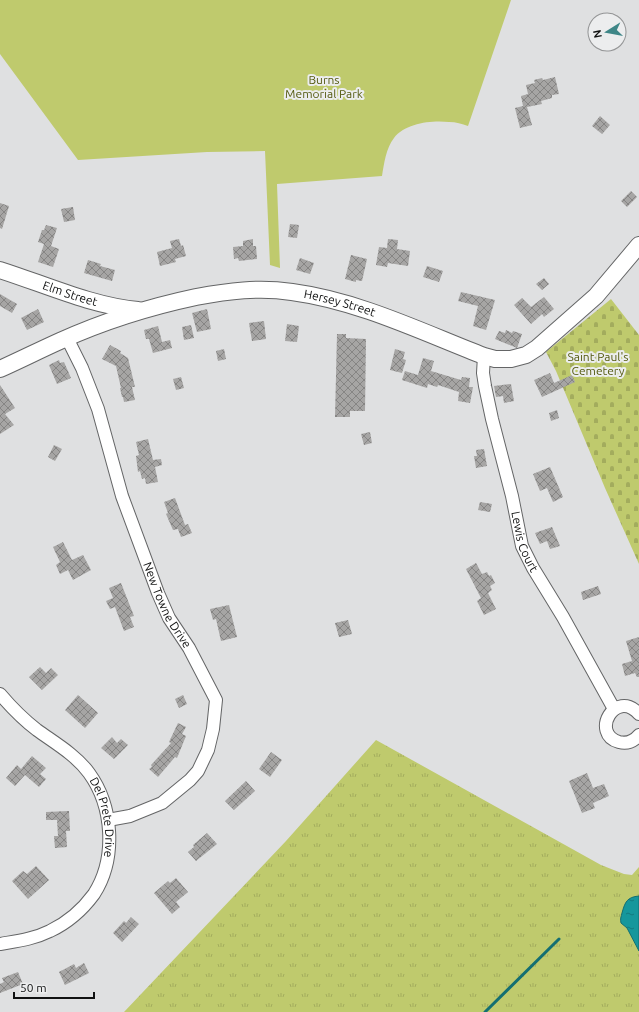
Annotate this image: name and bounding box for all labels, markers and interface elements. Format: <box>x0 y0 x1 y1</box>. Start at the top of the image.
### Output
north arrow <box>587 12 627 52</box>
text: N <box>591 29 604 39</box>
park label: Burns Memorial Park <box>285 73 363 100</box>
street label: Elm Street <box>41 278 99 308</box>
street label: Hersey Street <box>303 287 378 319</box>
park label: Saint Paul's Cemetery <box>567 350 629 377</box>
street label: Lewis Court <box>509 510 541 575</box>
street label: New Towne Drive <box>141 560 194 650</box>
street label: Del Prete Drive <box>88 775 116 858</box>
scale bar <box>14 974 94 1000</box>
text: 50 m <box>20 981 47 994</box>

